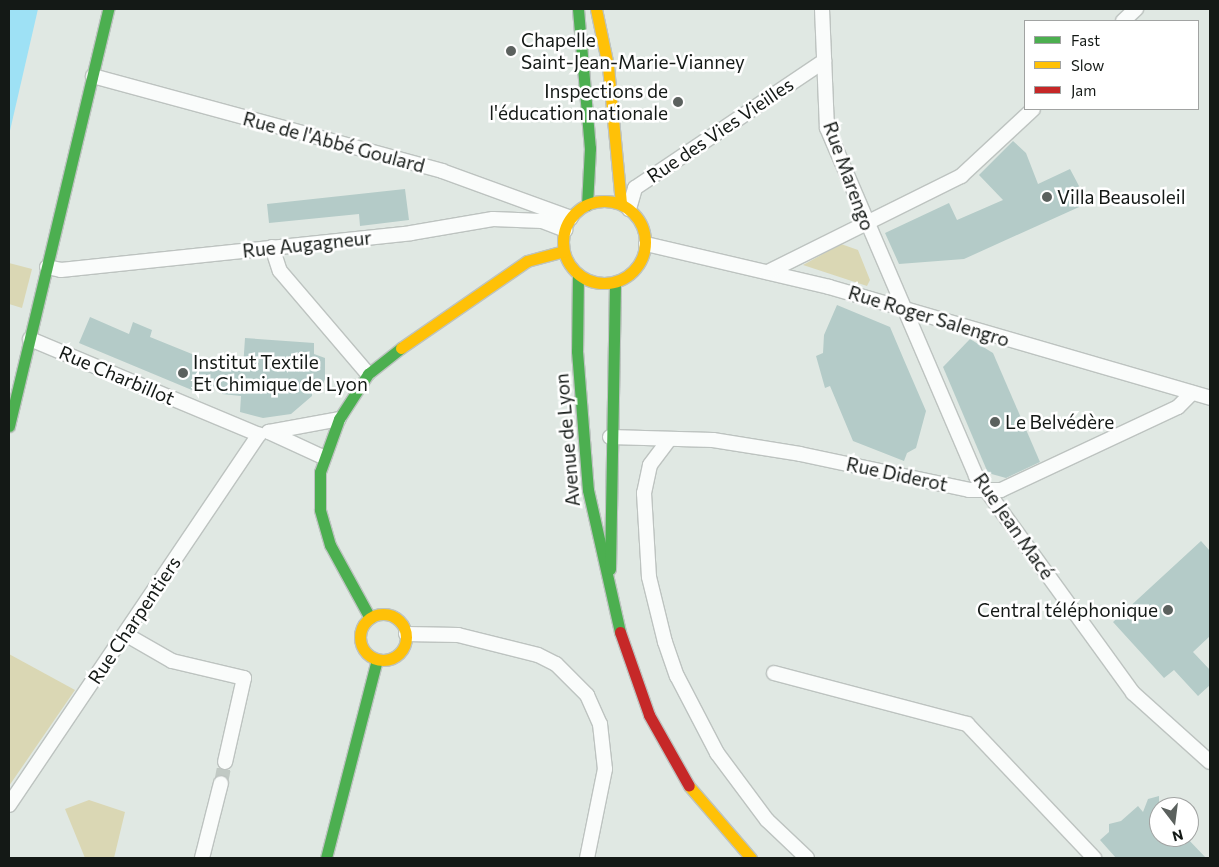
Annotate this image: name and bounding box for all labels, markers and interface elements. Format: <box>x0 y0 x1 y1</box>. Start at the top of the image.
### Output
legend <box>1024 20 1199 110</box>
place label: Chapelle Saint-Jean-Marie-Vianney <box>521 29 745 73</box>
text: Fast <box>1071 31 1100 49</box>
marker: Chapelle Saint-Jean-Marie-Vianney <box>505 45 517 57</box>
text: Slow <box>1071 56 1104 74</box>
street label: Rue des Vies Vieilles <box>643 73 797 187</box>
place label: Inspections de l'éducation nationale <box>489 80 668 124</box>
text: Jam <box>1071 81 1096 99</box>
marker: Inspections de l'éducation nationale <box>672 96 684 108</box>
street label: Rue de l'Abbé Goulard <box>241 107 427 177</box>
street label: Rue Marengo <box>819 118 879 234</box>
place label: Villa Beausoleil <box>1057 186 1186 208</box>
marker: Villa Beausoleil <box>1041 191 1053 203</box>
street label: Rue Augagneur <box>241 226 373 262</box>
street label: Rue Roger Salengro <box>846 281 1012 351</box>
street label: Rue Charbillot <box>56 340 178 410</box>
place label: Institut Textile Et Chimique de Lyon <box>193 351 368 395</box>
marker: Institut Textile Et Chimique de Lyon <box>177 367 189 379</box>
street label: Avenue de Lyon <box>550 372 584 508</box>
place label: Le Belvédère <box>1005 411 1114 433</box>
marker: Le Belvédère <box>989 416 1001 428</box>
street label: Rue Diderot <box>844 452 950 496</box>
street label: Rue Jean Macé <box>969 469 1059 583</box>
street label: Rue Charpentiers <box>83 552 185 688</box>
place label: Central téléphonique <box>977 599 1158 621</box>
marker: Central téléphonique <box>1162 604 1174 616</box>
north arrow <box>1149 797 1199 847</box>
text: N <box>1170 826 1185 846</box>

